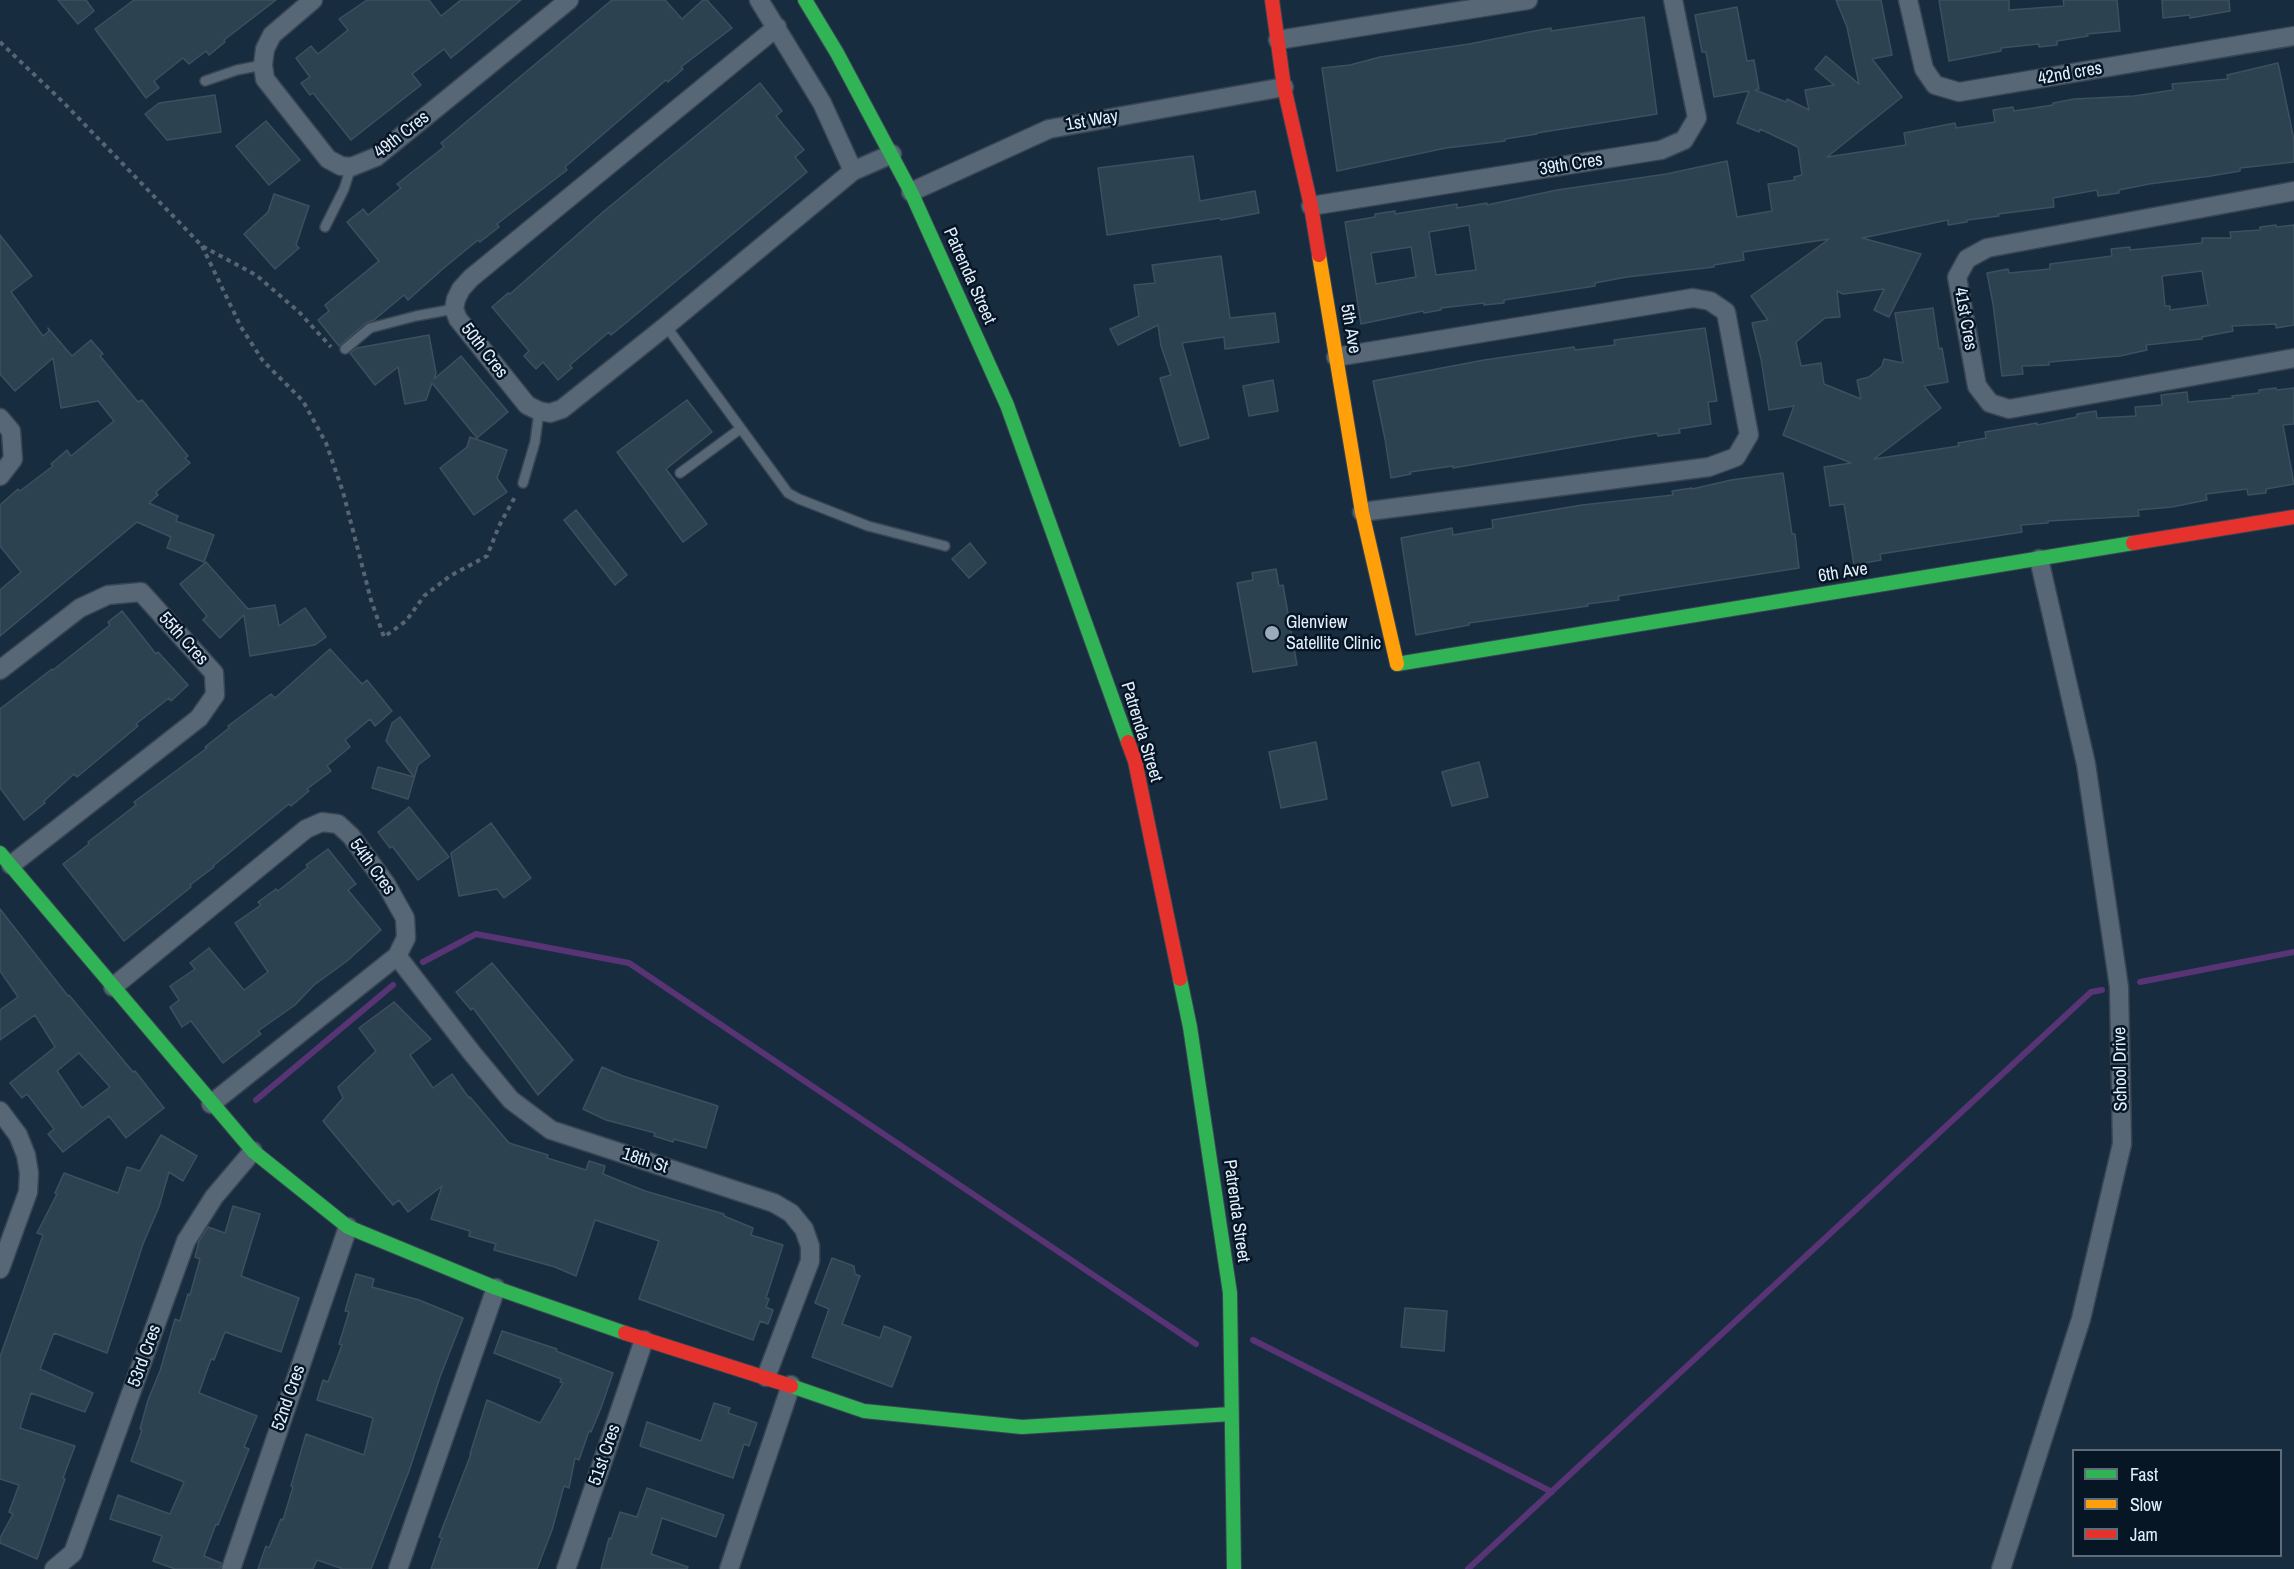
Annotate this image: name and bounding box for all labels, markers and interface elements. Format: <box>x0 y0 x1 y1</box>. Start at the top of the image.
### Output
street label: 42nd cres <box>2036 58 2104 90</box>
street label: 1st Way <box>1064 106 1120 136</box>
street label: 49th Cres <box>370 107 434 163</box>
street label: 39th Cres <box>1538 149 1604 181</box>
street label: Patrenda Street <box>938 224 1000 328</box>
street label: 41st Cres <box>1949 286 1981 352</box>
street label: 5th Ave <box>1335 303 1365 355</box>
street label: 50th Cres <box>456 319 512 383</box>
street label: 6th Ave <box>1817 558 1869 588</box>
street label: 55th Cres <box>154 608 212 670</box>
place label: Glenview Satellite Clinic <box>1286 612 1381 654</box>
marker: Glenview Satellite Clinic <box>1263 624 1281 642</box>
street label: Patrenda Street <box>1116 679 1166 785</box>
street label: 54th Cres <box>344 835 400 899</box>
street label: School Drive <box>2109 1027 2133 1111</box>
street label: 18th St <box>619 1144 671 1178</box>
street label: Patrenda Street <box>1218 1158 1254 1264</box>
street label: 53rd Cres <box>124 1322 166 1390</box>
street label: 52nd Cres <box>268 1362 310 1434</box>
street label: 51st Cres <box>585 1422 625 1488</box>
legend <box>2072 1449 2282 1557</box>
text: Fast <box>2130 1462 2158 1487</box>
text: Slow <box>2130 1492 2162 1517</box>
text: Jam <box>2130 1522 2158 1547</box>

